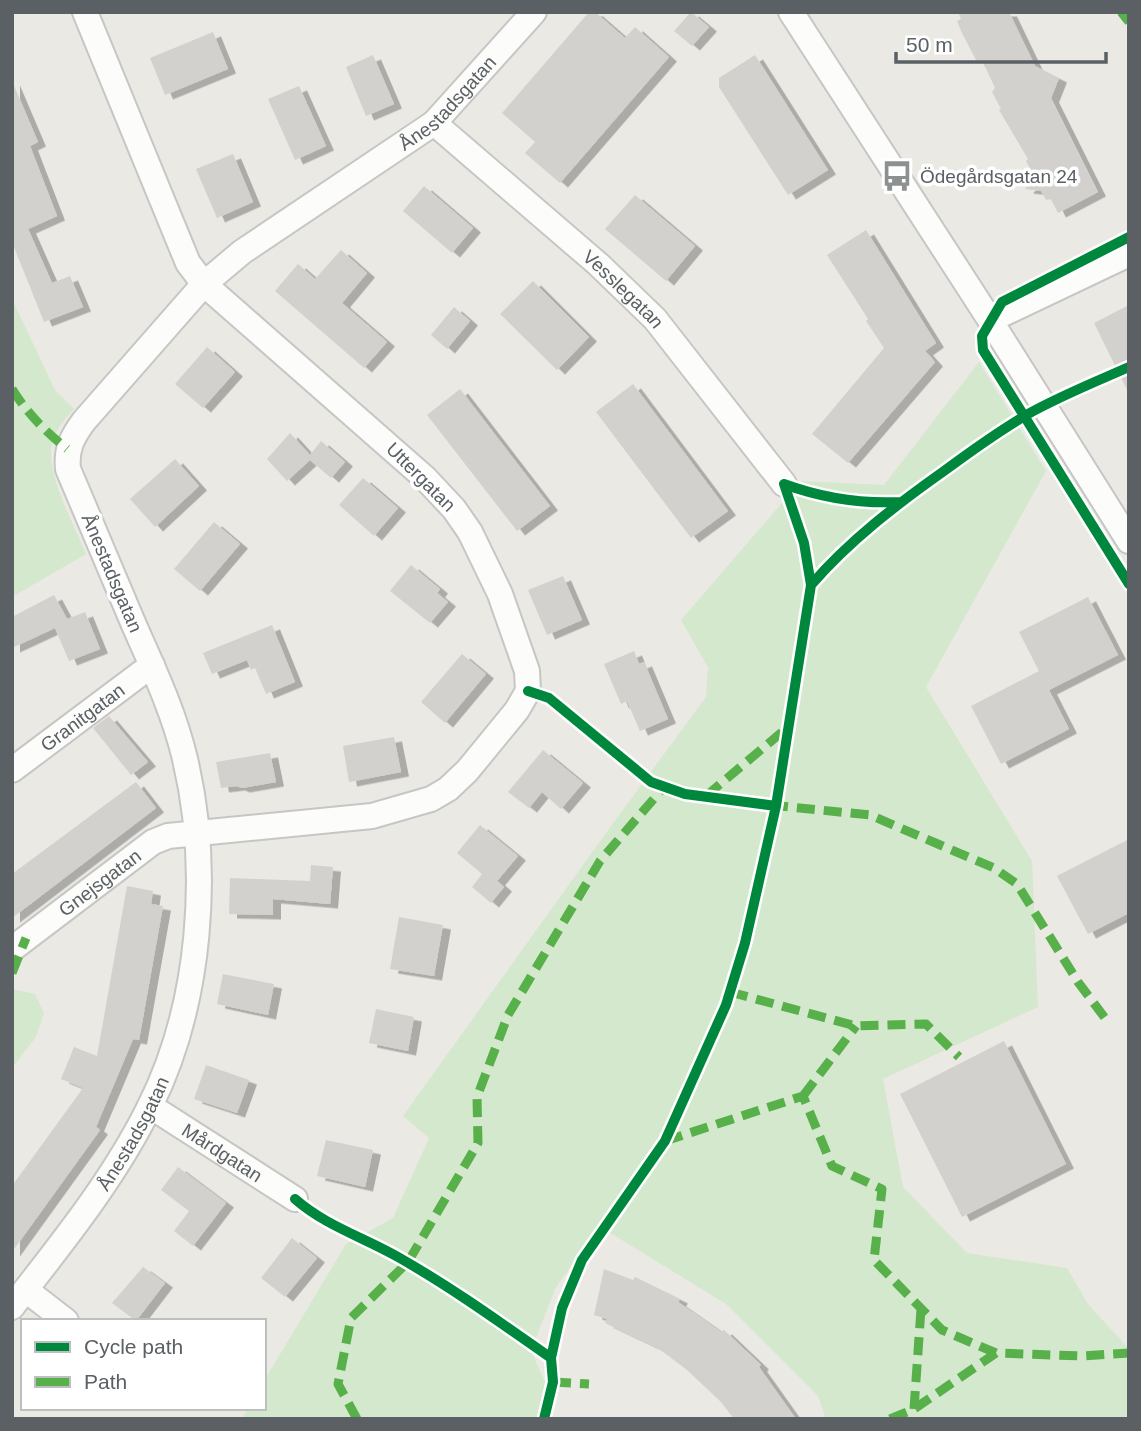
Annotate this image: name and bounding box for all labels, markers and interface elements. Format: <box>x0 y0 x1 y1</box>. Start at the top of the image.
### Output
scale bar <box>896 21 1106 65</box>
text: 50 m <box>906 33 953 56</box>
street label: Ånestadsgatan <box>395 52 500 154</box>
bus stop icon: Ödegårdsgatan 24 <box>880 159 914 193</box>
place label: Ödegårdsgatan 24 <box>920 166 1078 187</box>
street label: Vesslegatan <box>579 246 668 332</box>
street label: Uttergatan <box>382 438 460 516</box>
street label: Ånestadsgatan <box>78 511 146 635</box>
street label: Granitgatan <box>36 679 128 755</box>
street label: Gnejsgatan <box>55 845 145 920</box>
street label: Ånestadsgatan <box>93 1074 173 1194</box>
street label: Mårdgatan <box>178 1119 266 1186</box>
legend <box>21 1319 266 1410</box>
text: Cycle path <box>84 1335 183 1358</box>
text: Path <box>84 1370 127 1393</box>

